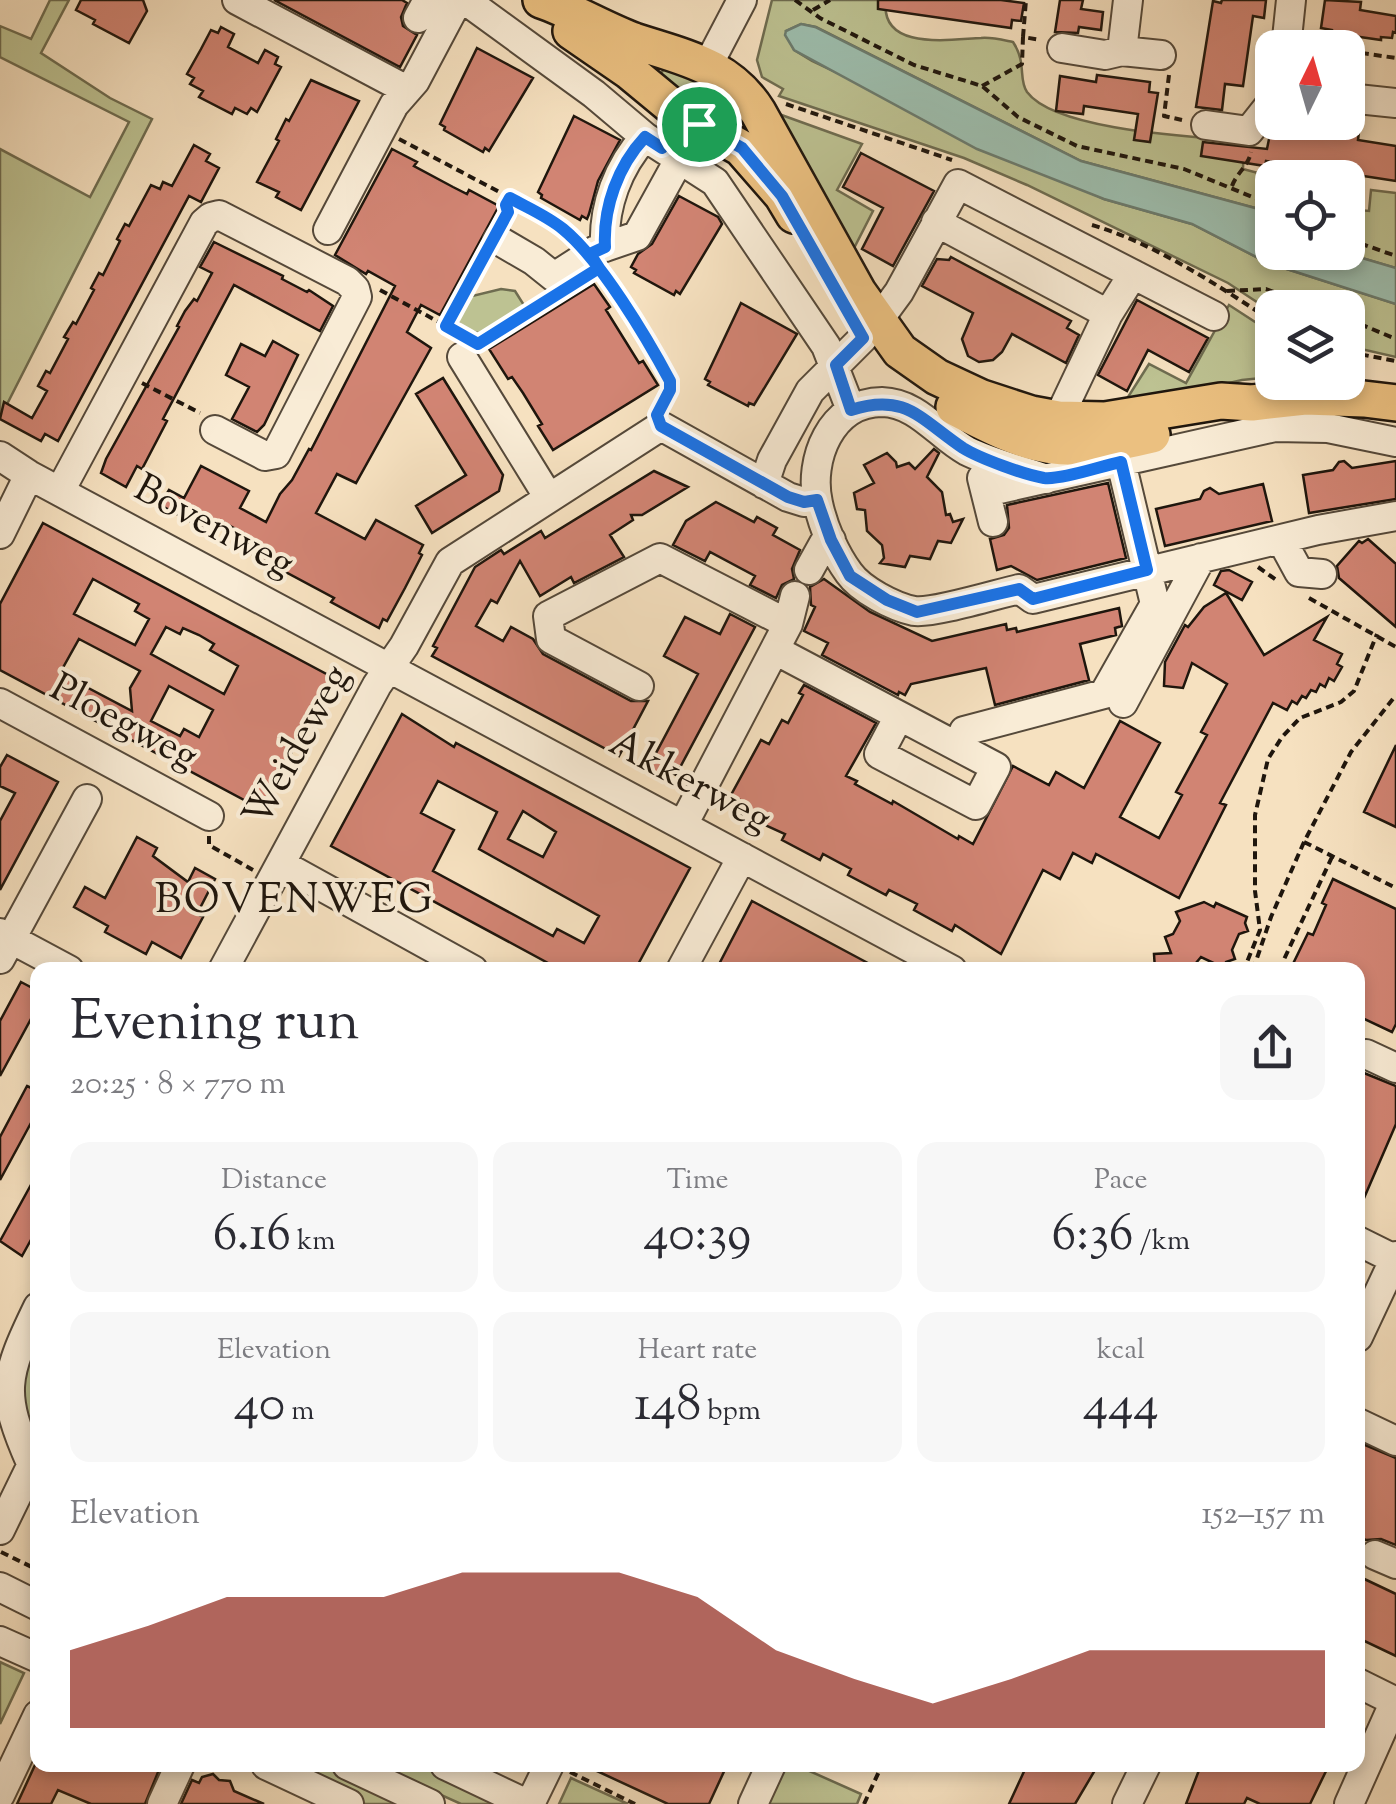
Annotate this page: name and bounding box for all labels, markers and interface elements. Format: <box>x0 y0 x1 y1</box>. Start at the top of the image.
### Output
north arrow <box>1255 30 1365 140</box>
map controls <box>1255 30 1365 400</box>
pin <box>657 82 742 167</box>
icon: arrive <box>672 97 727 152</box>
button: locate <box>1255 160 1365 270</box>
button: layers <box>1255 290 1365 400</box>
street label: Bovenweg <box>123 462 303 594</box>
street label: Weideweg <box>231 656 367 838</box>
street label: Ploegweg <box>39 661 207 787</box>
street label: Akkerweg <box>598 717 780 849</box>
district label: BOVENWEG <box>155 872 435 932</box>
text: Evening run <box>70 985 359 1064</box>
button: share <box>1220 995 1325 1100</box>
text: 20:25 · 8 × 770 m <box>70 1062 286 1108</box>
text: Distance <box>221 1161 327 1201</box>
text: Time <box>666 1161 729 1201</box>
text: Pace <box>1094 1161 1148 1201</box>
text: 6.16 <box>213 1201 291 1273</box>
text: 40:39 <box>644 1201 751 1273</box>
text: 6:36 <box>1052 1201 1134 1273</box>
text: km <box>291 1222 336 1262</box>
text: /km <box>1134 1222 1190 1262</box>
text: Elevation <box>217 1331 331 1371</box>
text: Heart rate <box>638 1331 757 1371</box>
text: kcal <box>1097 1331 1145 1371</box>
text: 40 <box>234 1371 285 1443</box>
text: 148 <box>634 1371 701 1443</box>
text: 444 <box>1083 1371 1159 1443</box>
text: m <box>285 1392 314 1432</box>
text: bpm <box>701 1392 761 1432</box>
text: Elevation <box>70 1492 200 1538</box>
text: 152–157 m <box>1201 1492 1325 1538</box>

